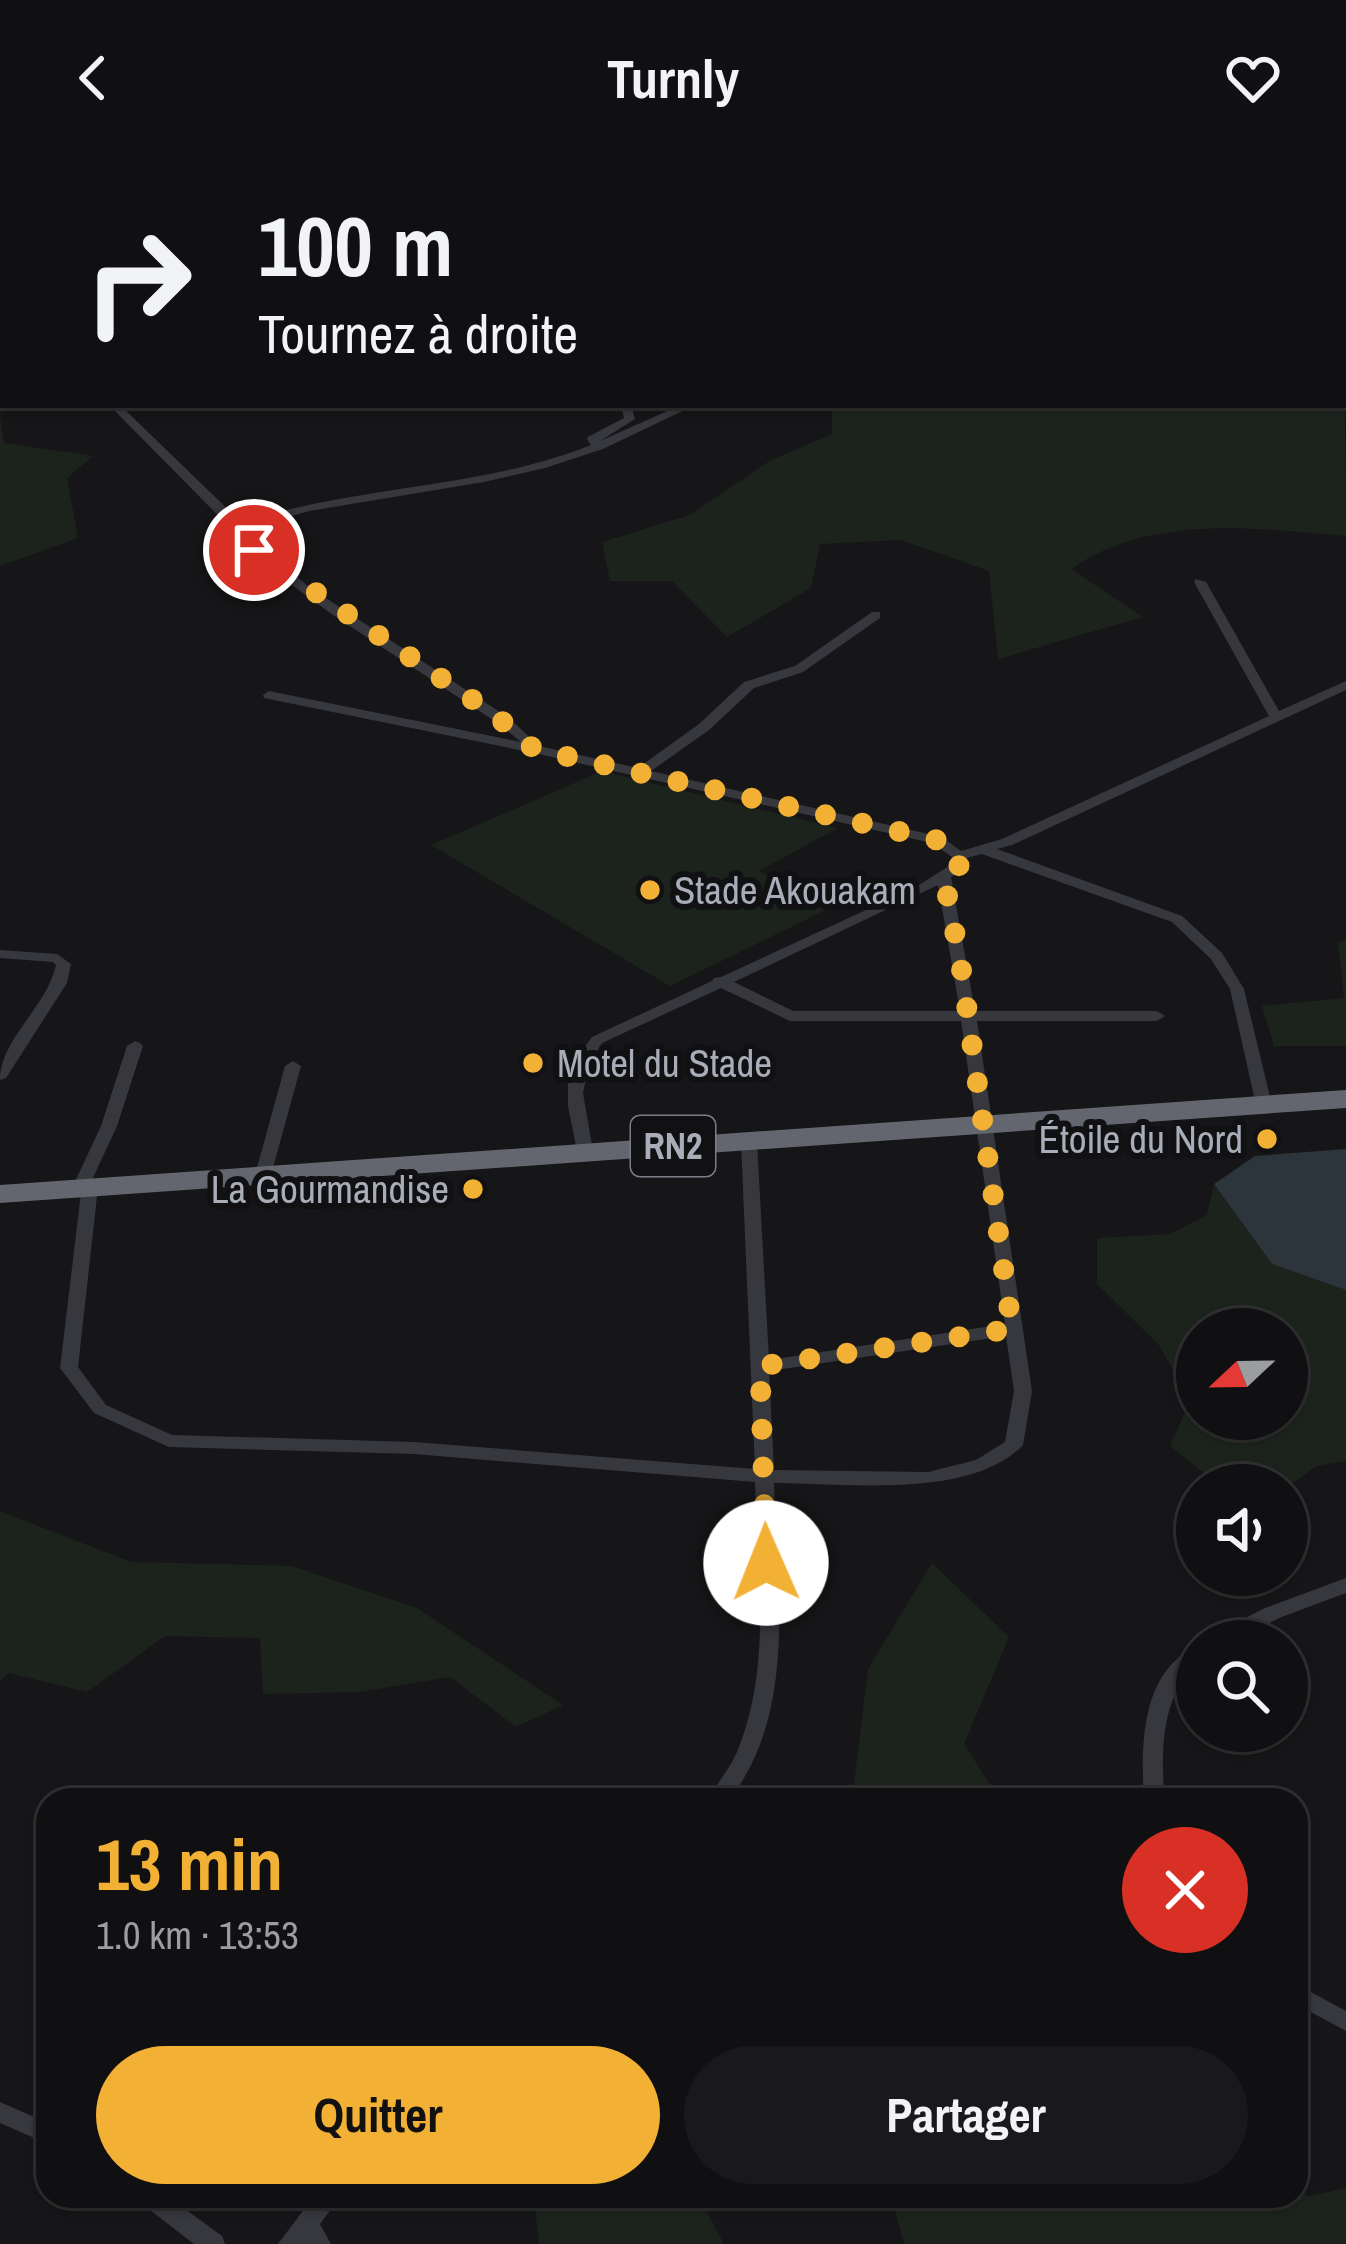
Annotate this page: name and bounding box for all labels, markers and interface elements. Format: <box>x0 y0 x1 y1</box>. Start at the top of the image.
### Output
text: Turnly <box>607 42 739 115</box>
icon: back <box>60 45 126 111</box>
icon: heart <box>1220 45 1286 111</box>
text: 100 m <box>258 189 453 302</box>
icon: right <box>60 204 216 360</box>
text: Tournez à droite <box>258 297 578 370</box>
pin <box>203 499 305 601</box>
icon: arrive <box>221 517 287 583</box>
place label: Stade Akouakam <box>674 864 916 916</box>
marker: Stade Akouakam <box>637 877 663 903</box>
place label: Motel du Stade <box>557 1037 772 1089</box>
marker: Motel du Stade <box>520 1050 546 1076</box>
place label: Étoile du Nord <box>1039 1113 1243 1165</box>
road number: RN2 <box>631 1116 715 1176</box>
marker: Étoile du Nord <box>1254 1126 1280 1152</box>
place label: La Gourmandise <box>211 1163 449 1215</box>
marker: La Gourmandise <box>460 1176 486 1202</box>
north arrow <box>1176 1308 1308 1440</box>
map controls <box>1176 1308 1308 1752</box>
button: sound <box>1176 1464 1308 1596</box>
position arrow <box>703 1500 829 1626</box>
button: search <box>1176 1620 1308 1752</box>
text: 13 min <box>96 1815 283 1912</box>
button: close <box>1122 1827 1248 1953</box>
text: 1.0 km · 13:53 <box>96 1909 299 1961</box>
button: Quitter <box>96 2046 660 2184</box>
button: Partager <box>684 2046 1248 2184</box>

